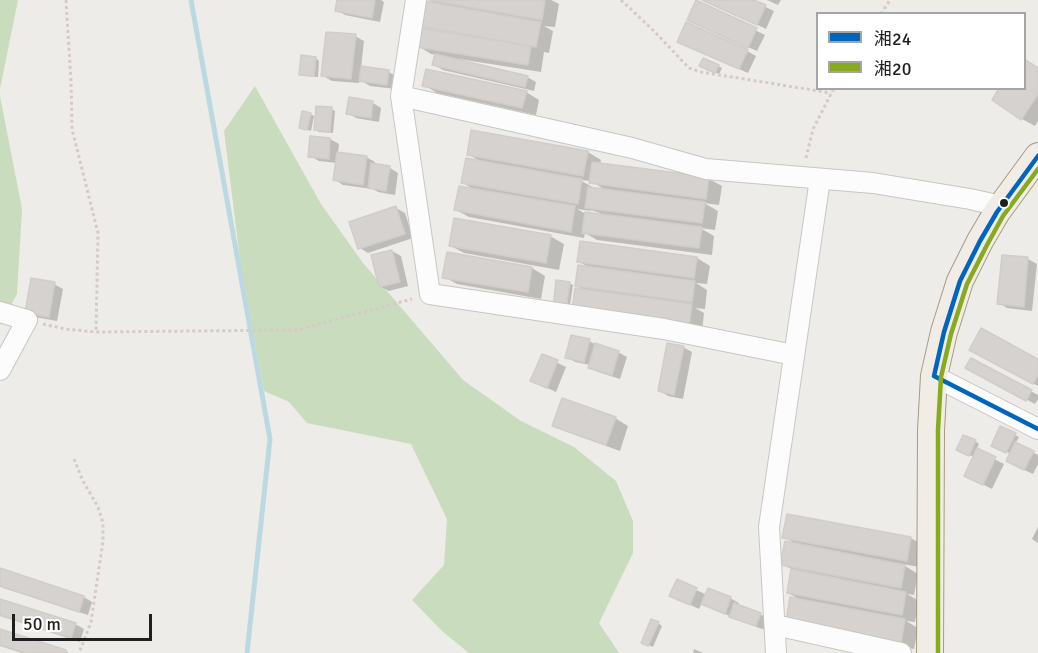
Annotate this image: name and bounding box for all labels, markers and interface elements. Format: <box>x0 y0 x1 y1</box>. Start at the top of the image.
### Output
legend <box>816 12 1026 90</box>
text: 湘24 <box>874 28 911 50</box>
text: 湘20 <box>874 58 911 80</box>
unlabelled marker <box>998 197 1010 209</box>
scale bar <box>15 602 154 640</box>
text: 50 m <box>23 613 61 635</box>

